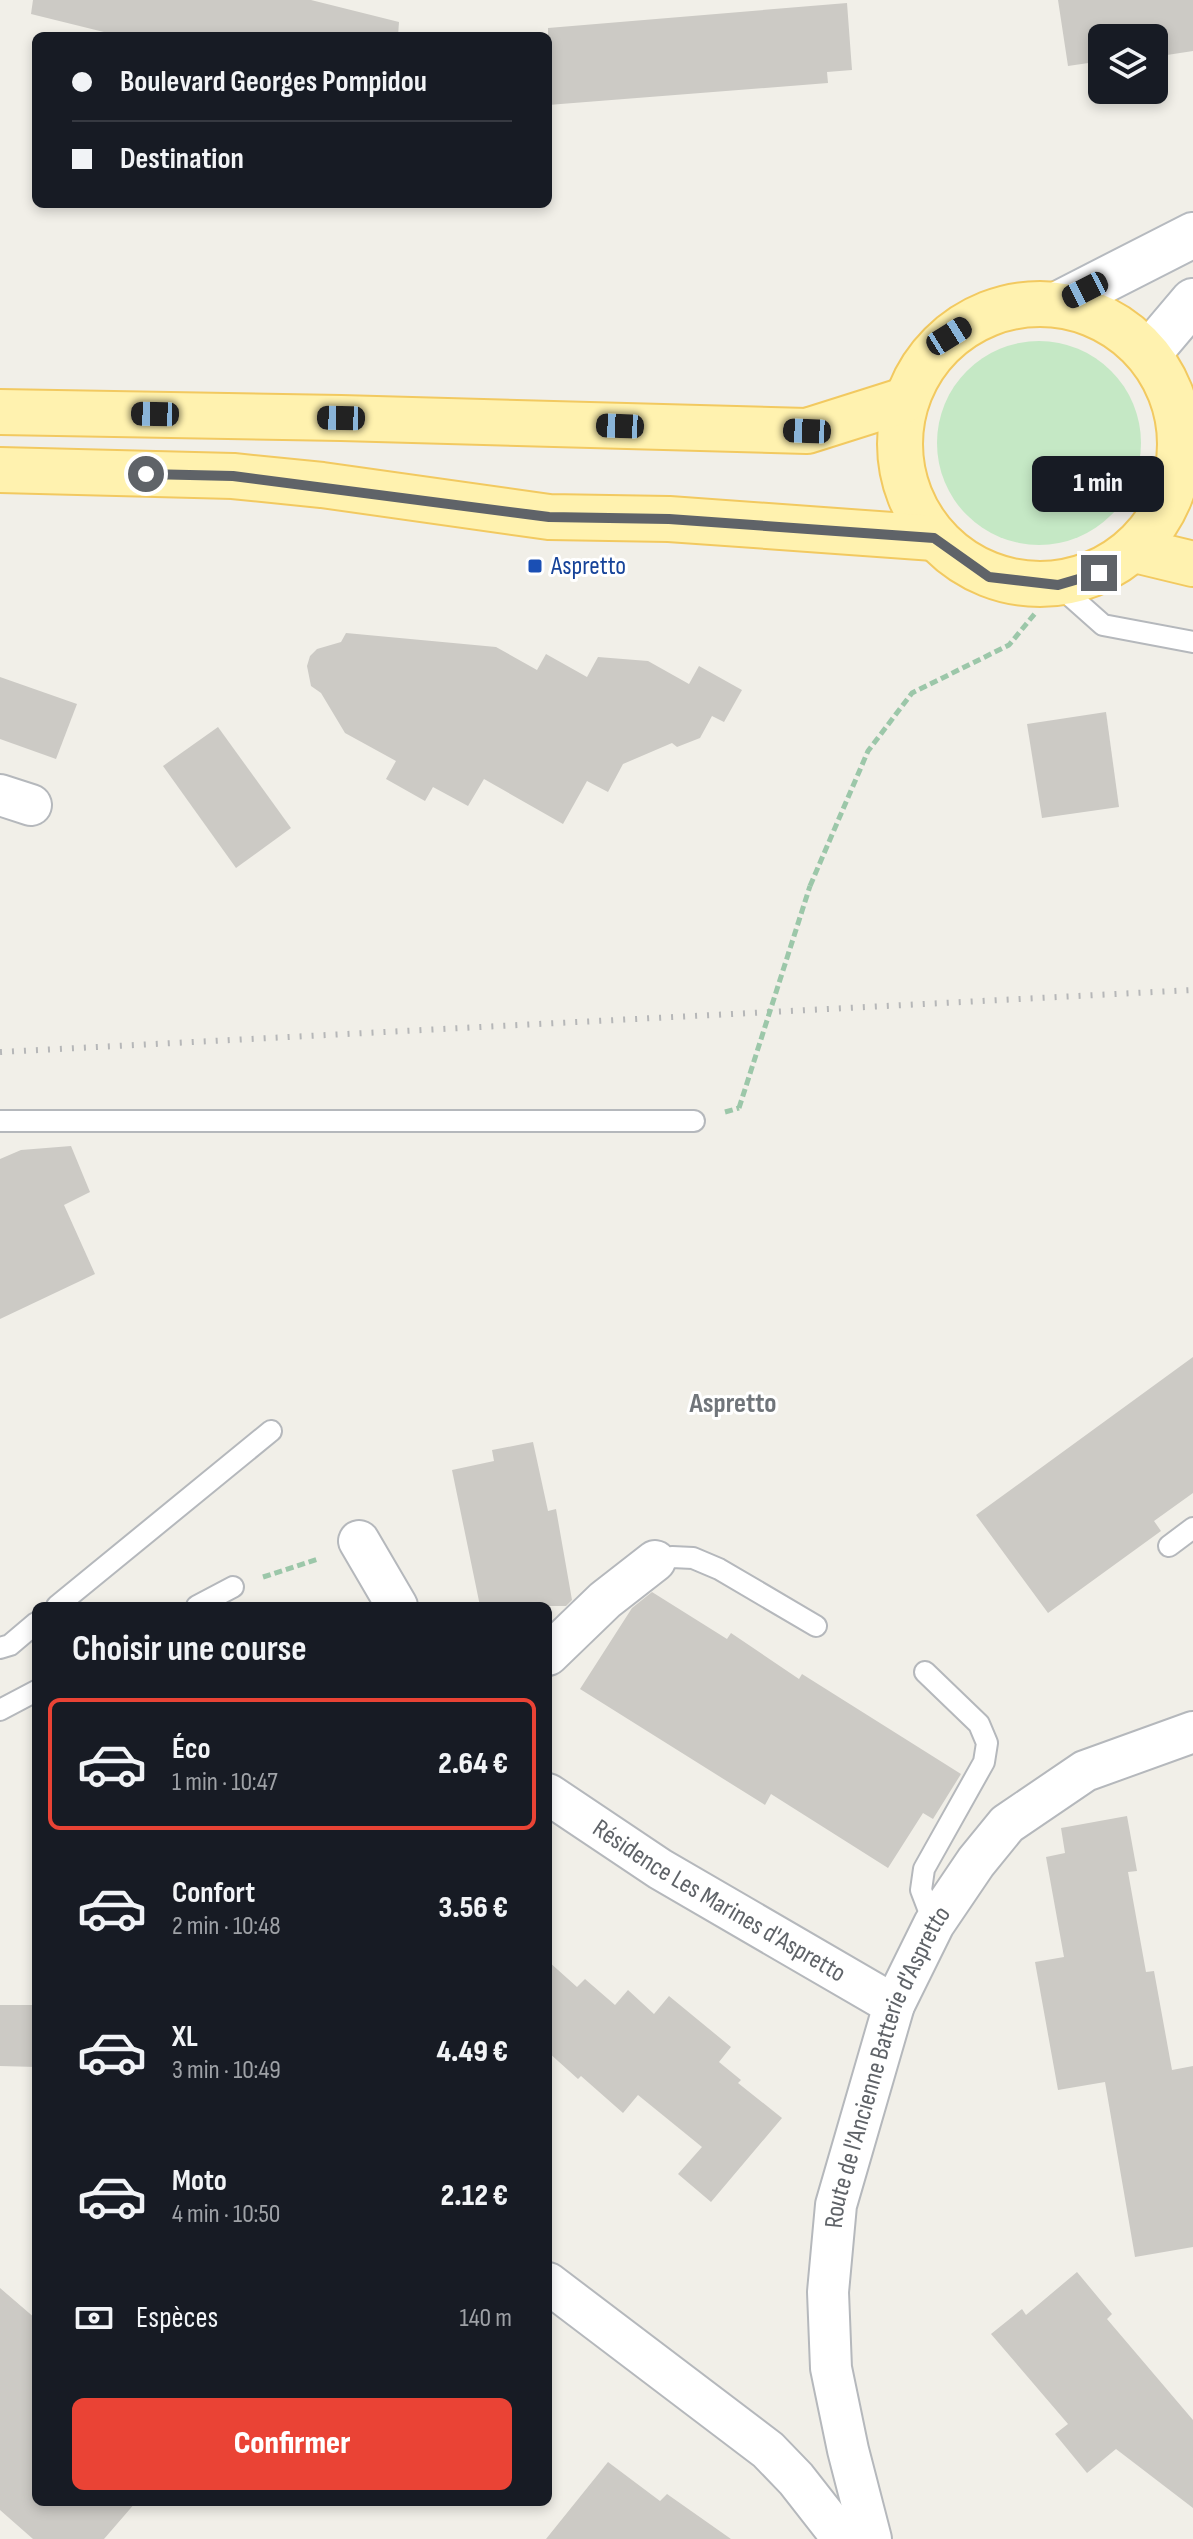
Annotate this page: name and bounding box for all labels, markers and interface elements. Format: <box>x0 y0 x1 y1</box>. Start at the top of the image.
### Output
map controls <box>1088 24 1168 104</box>
button: layers <box>1088 24 1168 104</box>
text: Boulevard Georges Pompidou <box>120 64 427 100</box>
text: Destination <box>120 141 244 177</box>
car <box>1058 268 1112 312</box>
car <box>922 313 976 359</box>
car <box>131 402 179 426</box>
car <box>317 406 365 430</box>
car <box>596 413 644 439</box>
car <box>783 418 831 444</box>
route start <box>128 456 164 492</box>
callout: 1 min <box>1033 457 1165 513</box>
text: 1 min <box>1073 468 1123 499</box>
place label: Aspretto <box>550 551 626 582</box>
route end <box>1081 555 1117 591</box>
marker: Aspretto <box>526 557 544 575</box>
district label: Aspretto <box>688 1387 777 1420</box>
text: Choisir une course <box>72 1628 307 1671</box>
icon: car <box>76 1728 148 1800</box>
text: Éco <box>172 1731 211 1767</box>
text: 2.64 € <box>438 1746 508 1782</box>
text: 1 min · 10:47 <box>172 1767 278 1798</box>
street label: Résidence Les Marines d'Aspretto <box>587 1813 851 1989</box>
icon: car <box>76 1872 148 1944</box>
text: Confort <box>172 1875 255 1911</box>
text: 3.56 € <box>438 1890 508 1926</box>
street label: Route de l'Ancienne Batterie d'Aspretto <box>818 1900 957 2230</box>
text: 2 min · 10:48 <box>172 1911 281 1942</box>
icon: car <box>76 2016 148 2088</box>
text: XL <box>172 2019 198 2055</box>
text: 4.49 € <box>436 2034 508 2070</box>
text: 3 min · 10:49 <box>172 2055 281 2086</box>
icon: car <box>76 2160 148 2232</box>
text: Moto <box>172 2163 227 2199</box>
text: 2.12 € <box>441 2178 508 2214</box>
text: 4 min · 10:50 <box>172 2199 280 2230</box>
icon: cash <box>72 2296 116 2340</box>
text: Espèces <box>136 2300 218 2336</box>
text: 140 m <box>460 2303 512 2334</box>
button: Confirmer <box>72 2398 512 2490</box>

